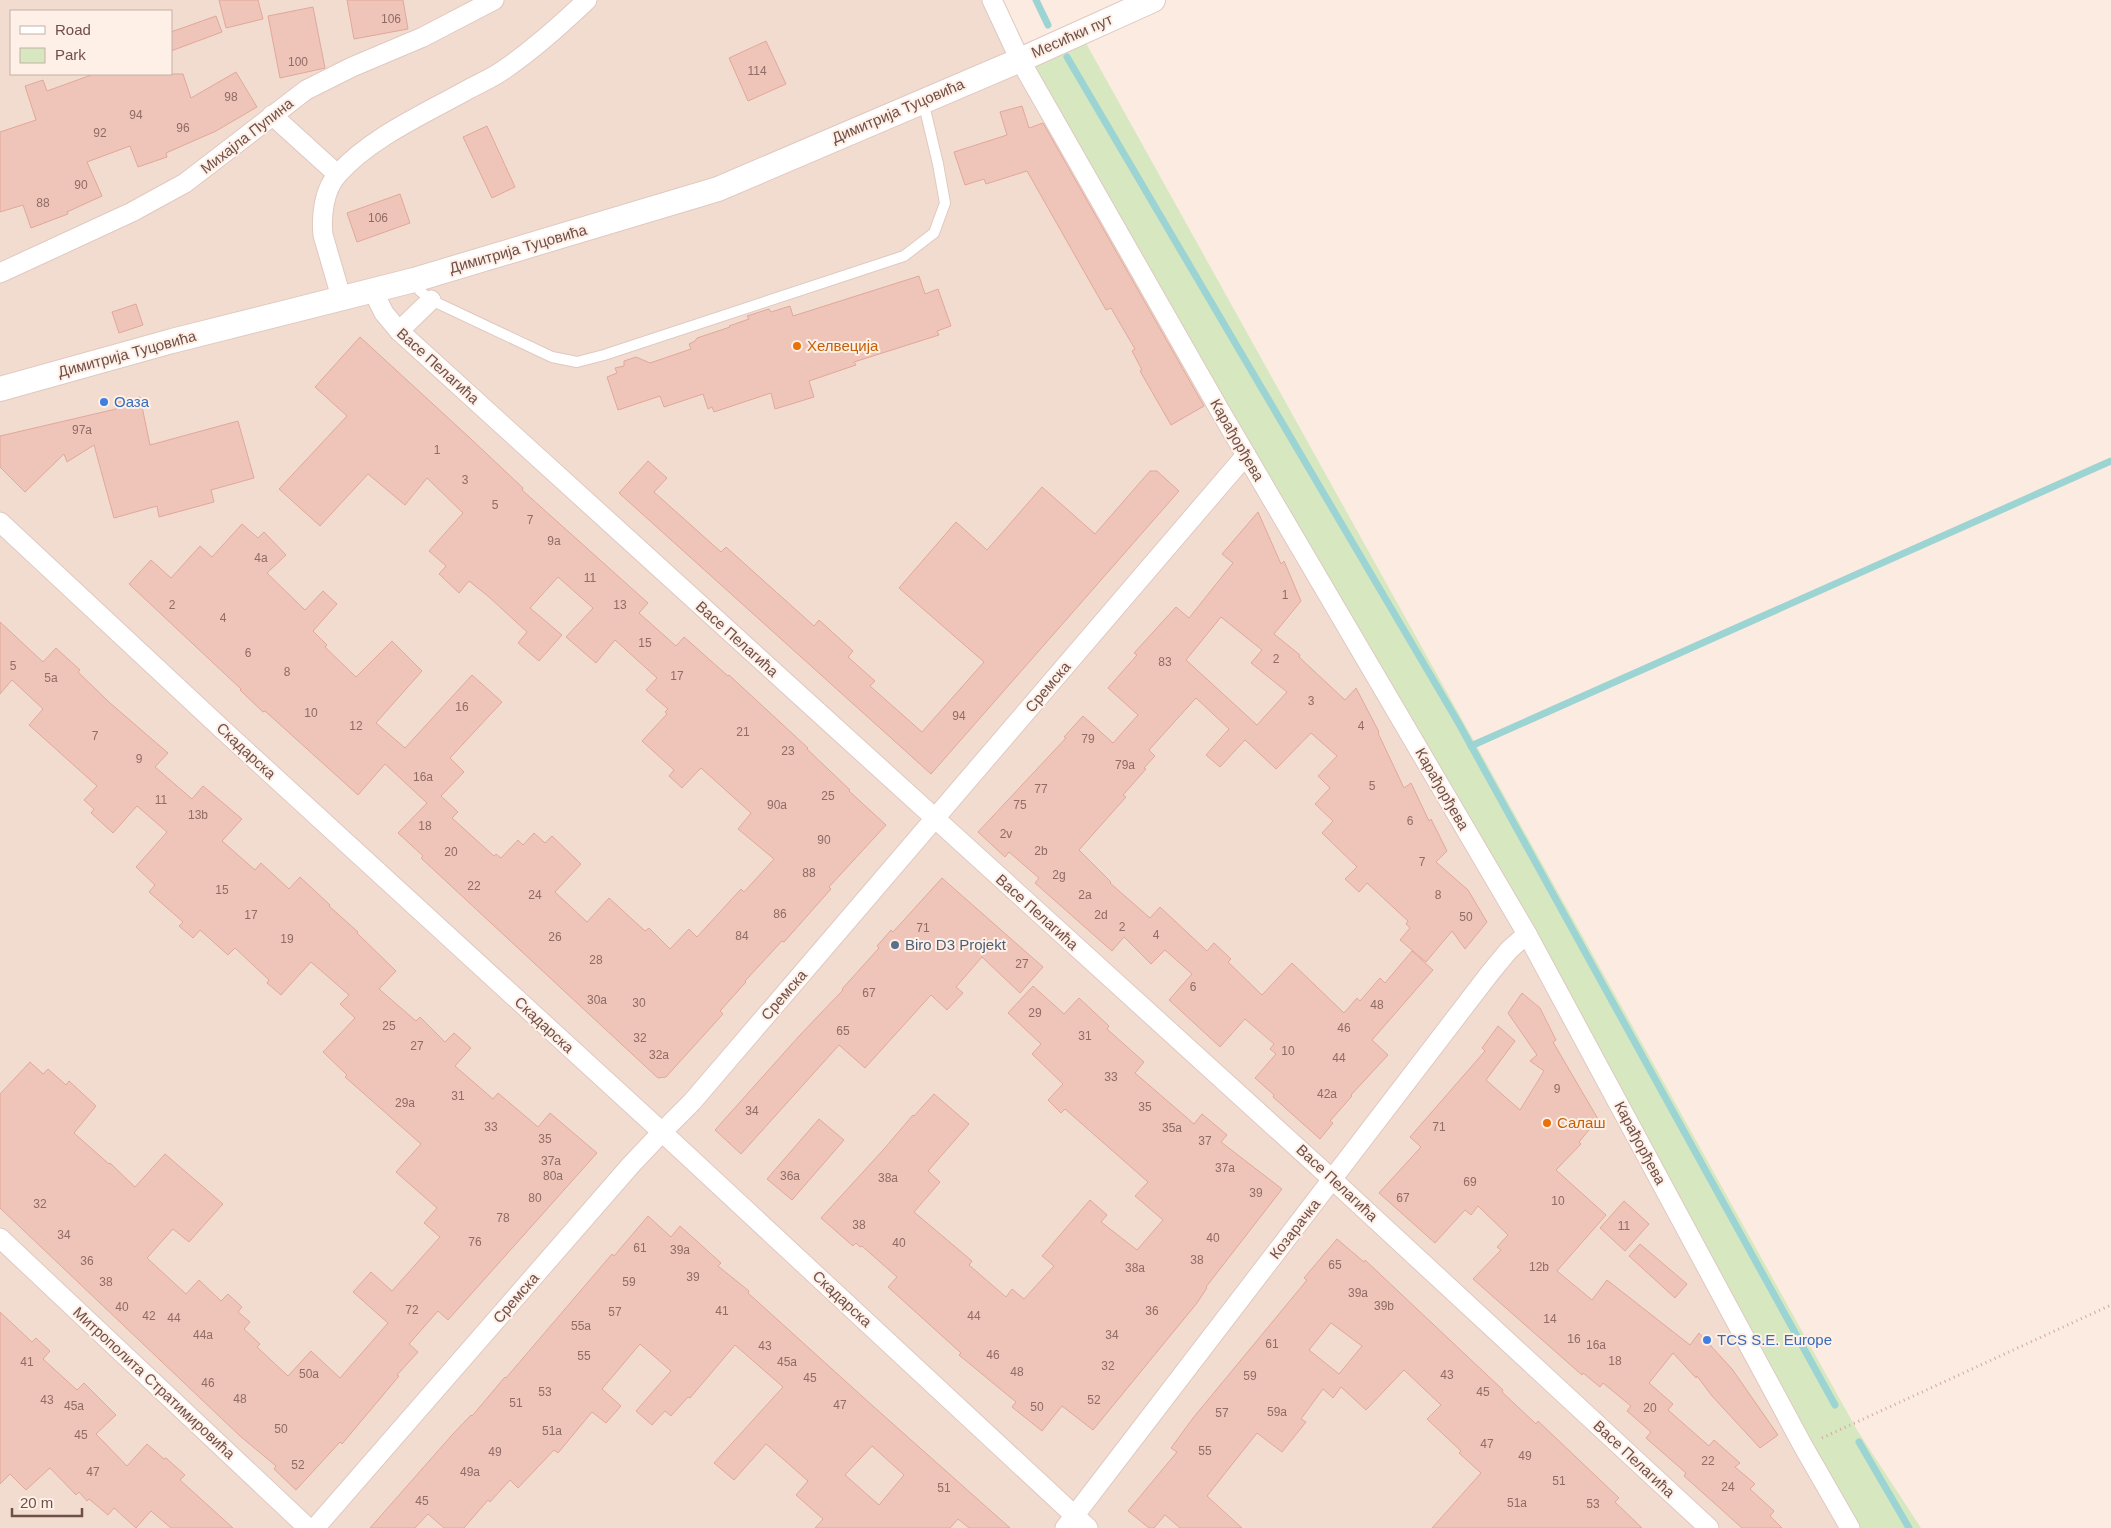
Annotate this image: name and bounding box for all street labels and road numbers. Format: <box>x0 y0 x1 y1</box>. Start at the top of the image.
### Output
street label: Месићки пут <box>1029 10 1115 61</box>
street label: Димитрија Туцовића <box>829 75 967 146</box>
street label: Михајла Пупина <box>197 94 297 177</box>
street label: Димитрија Туцовића <box>447 221 589 276</box>
street label: Васе Пелагића <box>394 324 483 407</box>
street label: Димитрија Туцовића <box>56 327 198 380</box>
street label: Карађорђева <box>1207 396 1268 484</box>
street label: Васе Пелагића <box>693 597 782 680</box>
street label: Сремска <box>1022 658 1074 715</box>
street label: Скадарска <box>213 719 280 783</box>
street label: Карађорђева <box>1412 745 1473 833</box>
street label: Васе Пелагића <box>993 870 1082 953</box>
street label: Сремска <box>757 966 810 1023</box>
street label: Скадарска <box>511 993 578 1057</box>
street label: Карађорђева <box>1611 1098 1670 1188</box>
street label: Васе Пелагића <box>1293 1141 1382 1225</box>
street label: Козарачка <box>1266 1195 1324 1262</box>
street label: Скадарска <box>809 1267 876 1331</box>
street label: Сремска <box>489 1269 542 1326</box>
street label: Митрополита Стратимировића <box>70 1303 239 1462</box>
street label: Васе Пелагића <box>1590 1417 1679 1501</box>

